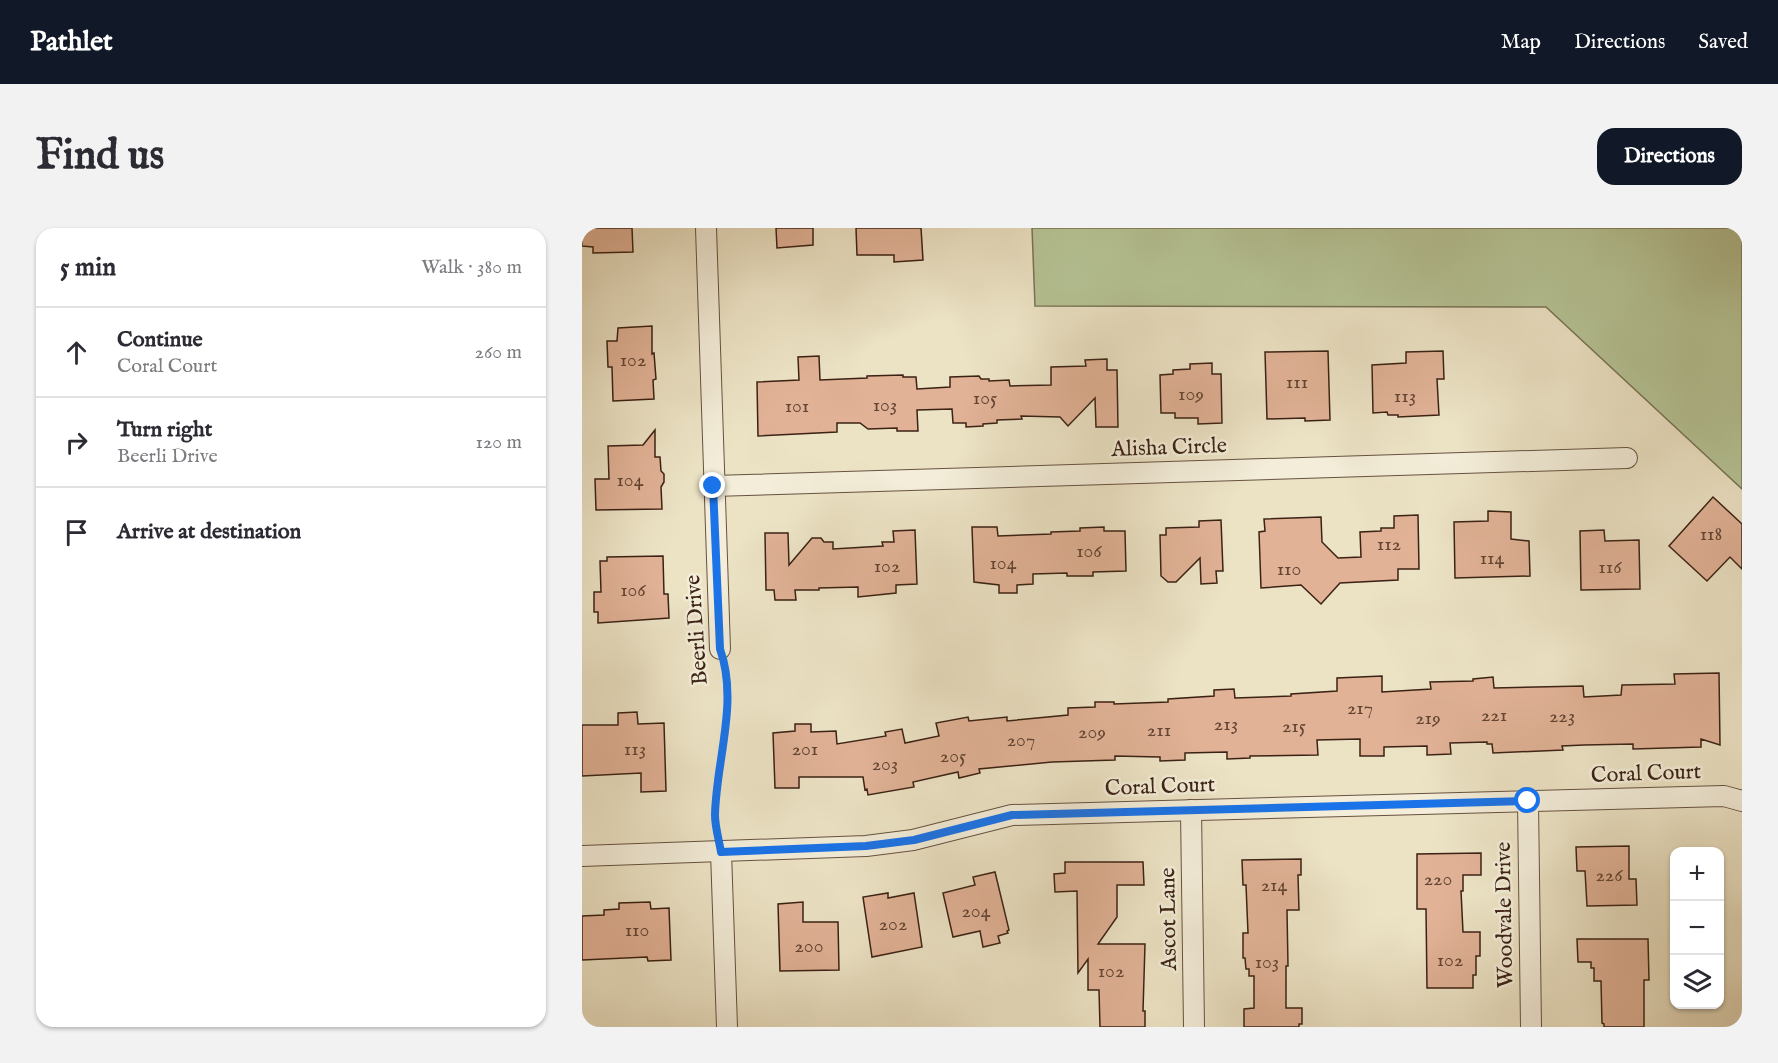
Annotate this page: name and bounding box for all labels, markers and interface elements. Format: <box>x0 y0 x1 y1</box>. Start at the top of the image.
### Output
text: Pathlet <box>30 25 113 60</box>
text: Map <box>1501 29 1541 56</box>
text: Directions <box>1574 29 1665 56</box>
text: Saved <box>1698 29 1748 56</box>
button: Directions <box>1597 128 1742 185</box>
text: Find us <box>36 130 164 183</box>
text: 5 min <box>60 251 116 284</box>
text: Walk · 380 m <box>421 255 522 280</box>
text: Continue <box>117 326 203 354</box>
icon: ahead <box>60 336 93 369</box>
text: 260 m <box>475 340 522 365</box>
house number: 102 <box>620 348 646 373</box>
text: Coral Court <box>117 354 217 379</box>
house number: 111 <box>1286 370 1308 395</box>
house number: 109 <box>1178 382 1204 407</box>
house number: 113 <box>1394 384 1416 409</box>
house number: 105 <box>973 386 997 411</box>
house number: 103 <box>873 393 897 418</box>
house number: 101 <box>785 394 809 419</box>
text: Turn right <box>117 416 212 444</box>
icon: right <box>60 426 93 459</box>
text: 120 m <box>476 430 522 455</box>
street label: Alisha Circle <box>1110 432 1227 464</box>
text: Beerli Drive <box>117 444 218 469</box>
house number: 104 <box>617 468 644 493</box>
route end <box>699 472 725 498</box>
icon: arrive <box>60 516 93 549</box>
text: Arrive at destination <box>117 518 301 546</box>
house number: 118 <box>1700 522 1722 547</box>
house number: 112 <box>1377 532 1401 557</box>
house number: 106 <box>1076 539 1102 564</box>
house number: 114 <box>1480 546 1505 571</box>
house number: 104 <box>990 551 1017 576</box>
house number: 102 <box>874 554 900 579</box>
house number: 116 <box>1598 555 1622 580</box>
house number: 110 <box>1277 557 1301 582</box>
street label: Beerli Drive <box>679 574 715 686</box>
house number: 106 <box>620 578 646 603</box>
house number: 217 <box>1347 696 1373 721</box>
house number: 221 <box>1481 703 1507 728</box>
house number: 223 <box>1549 704 1575 729</box>
house number: 219 <box>1415 706 1441 731</box>
house number: 213 <box>1214 712 1238 737</box>
house number: 215 <box>1282 714 1306 739</box>
house number: 211 <box>1147 718 1171 743</box>
house number: 209 <box>1078 720 1106 745</box>
house number: 207 <box>1007 728 1035 753</box>
house number: 113 <box>624 737 646 762</box>
house number: 201 <box>792 737 818 762</box>
house number: 205 <box>940 744 966 769</box>
house number: 203 <box>872 752 898 777</box>
street label: Coral Court <box>1590 758 1702 790</box>
street label: Coral Court <box>1104 771 1216 803</box>
route start <box>1514 787 1540 813</box>
street label: Woodvale Drive <box>1490 842 1520 988</box>
map controls <box>1670 847 1724 1009</box>
button: + <box>1670 847 1724 901</box>
house number: 226 <box>1595 863 1623 888</box>
street label: Ascot Lane <box>1154 867 1184 972</box>
house number: 220 <box>1424 867 1452 892</box>
house number: 214 <box>1261 873 1288 898</box>
house number: 204 <box>961 899 991 924</box>
button: − <box>1670 901 1724 955</box>
house number: 202 <box>879 912 907 937</box>
house number: 110 <box>625 918 649 943</box>
house number: 200 <box>794 934 824 959</box>
house number: 102 <box>1437 948 1463 973</box>
house number: 103 <box>1255 950 1279 975</box>
button: layers <box>1670 955 1724 1009</box>
house number: 102 <box>1098 959 1124 984</box>

